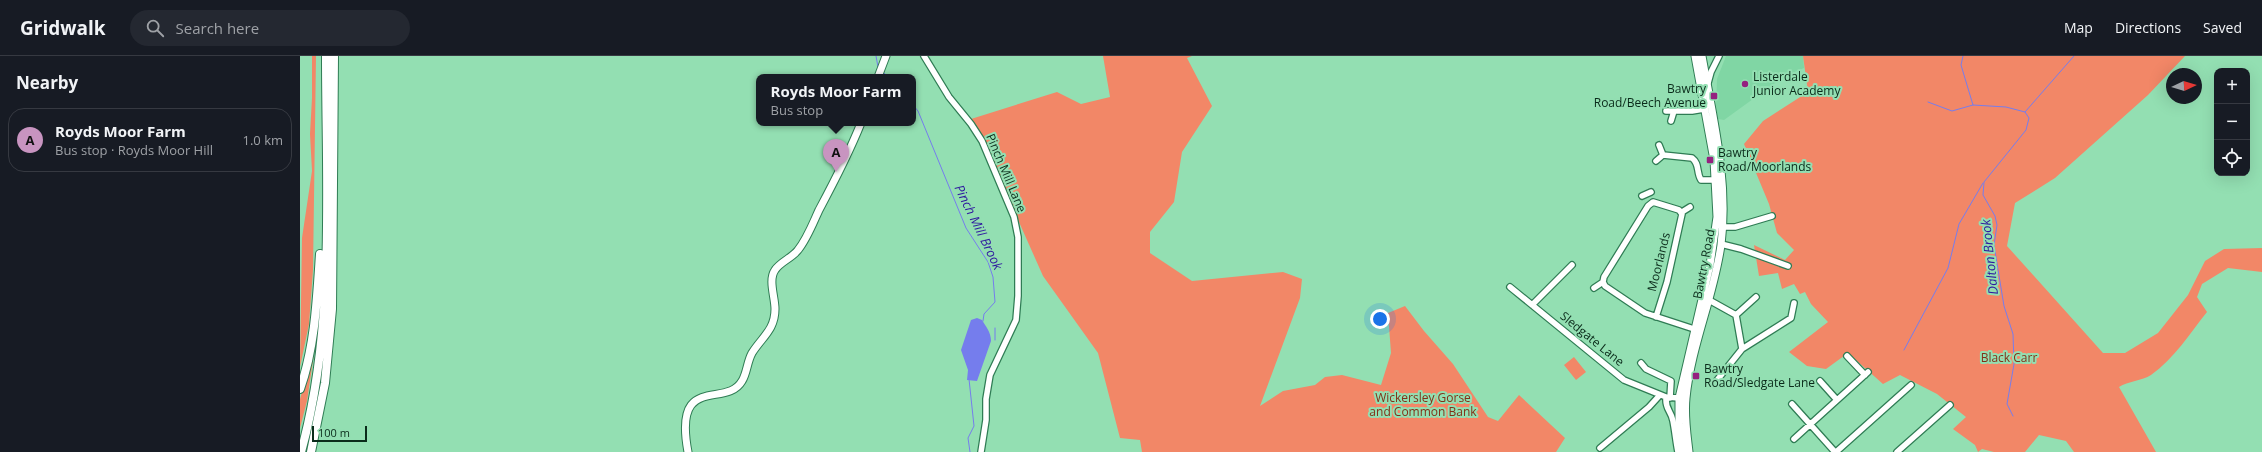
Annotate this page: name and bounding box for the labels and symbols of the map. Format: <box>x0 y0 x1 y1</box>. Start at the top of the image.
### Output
place label: Listerdale Junior Academy <box>1752 68 1841 99</box>
north arrow <box>2166 68 2202 104</box>
marker: Listerdale Junior Academy <box>1740 79 1750 89</box>
place label: Bawtry Road/Beech Avenue <box>1594 80 1707 111</box>
marker: Bawtry Road/Beech Avenue <box>1709 91 1719 101</box>
street label: Pinch Mill Lane <box>982 131 1031 215</box>
pin: A <box>823 139 849 172</box>
place label: Bawtry Road/Moorlands <box>1718 144 1812 175</box>
marker: Bawtry Road/Moorlands <box>1705 155 1715 165</box>
water label: Pinch Mill Brook <box>951 181 1008 273</box>
water label: Dalton Brook <box>1976 218 2002 296</box>
street label: Bawtry Road <box>1688 228 1719 300</box>
street label: Moorlands <box>1643 230 1674 293</box>
street label: Sledgate Lane <box>1557 307 1628 370</box>
your location <box>1370 309 1390 329</box>
park label: Black Carr <box>1981 349 2037 366</box>
place label: Bawtry Road/Sledgate Lane <box>1704 360 1815 391</box>
marker: Bawtry Road/Sledgate Lane <box>1691 371 1701 381</box>
park label: Wickersley Gorse and Common Bank <box>1369 389 1477 420</box>
scale bar <box>312 424 367 443</box>

